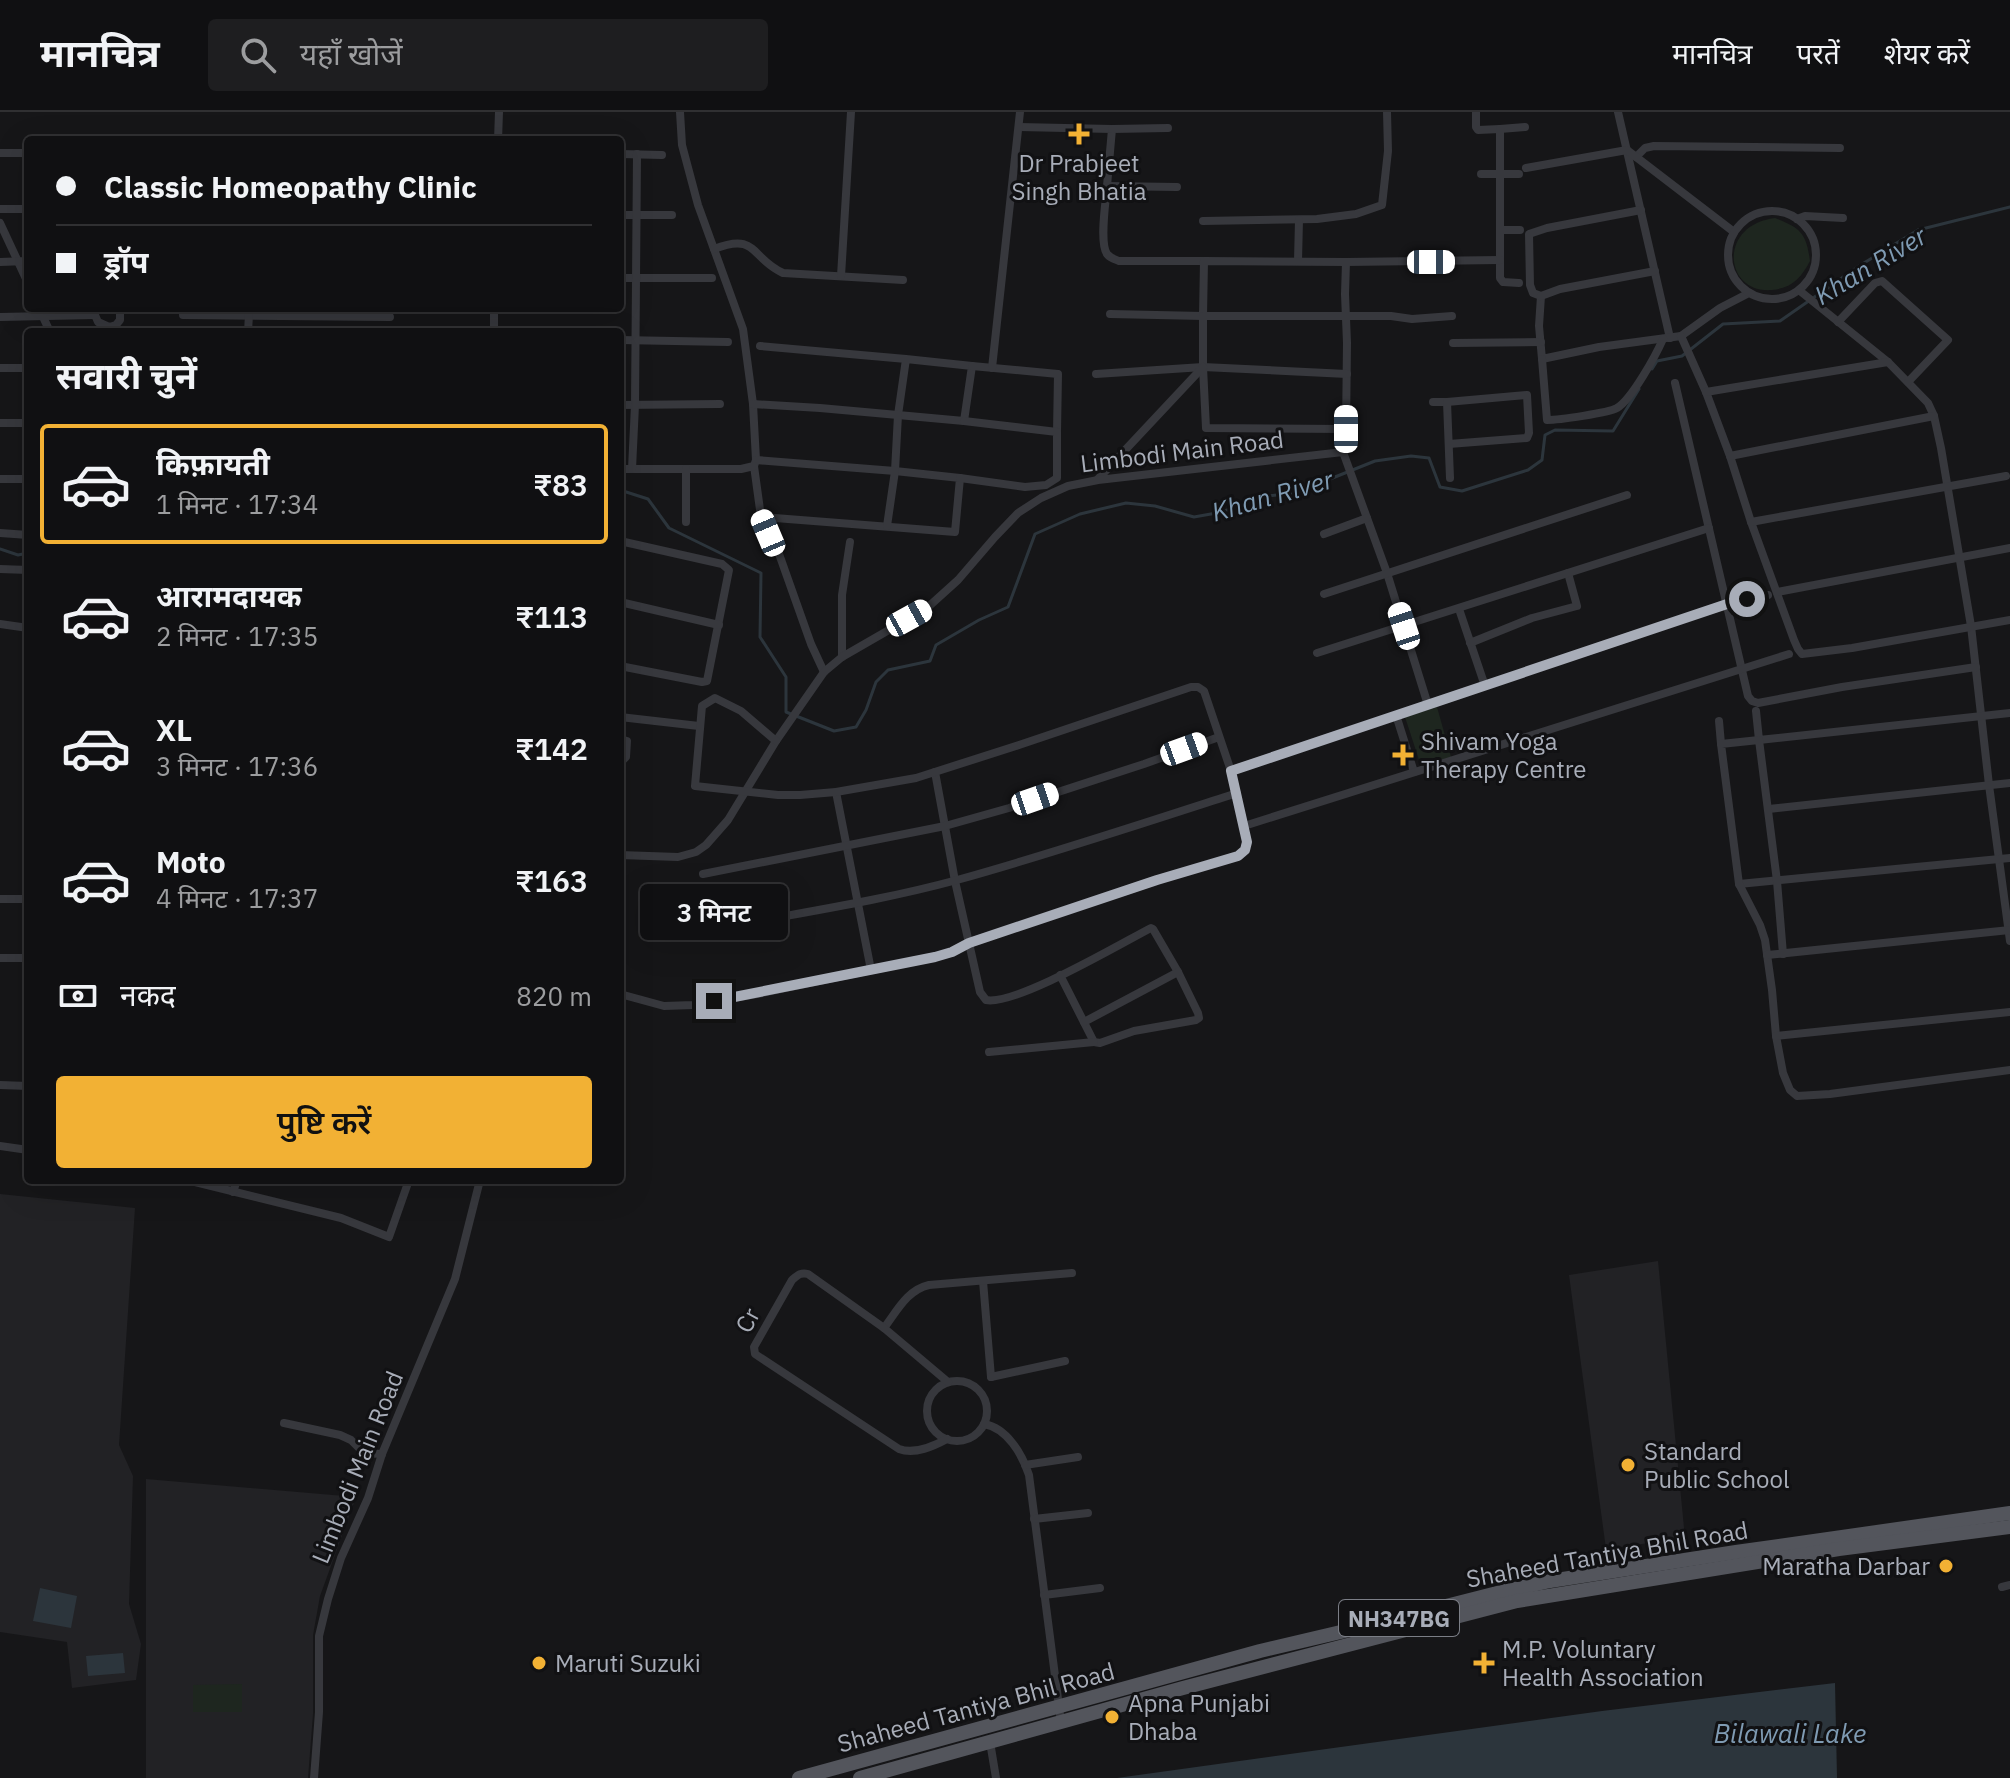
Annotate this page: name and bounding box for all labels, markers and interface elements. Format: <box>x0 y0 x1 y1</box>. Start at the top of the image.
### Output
search box <box>208 19 768 91</box>
text: मानचित्र <box>40 28 160 77</box>
icon: search <box>236 33 280 77</box>
text: यहाँ खोजें <box>300 34 403 73</box>
text: मानचित्र <box>1672 35 1752 72</box>
text: परतें <box>1796 35 1840 72</box>
text: शेयर करें <box>1884 35 1970 72</box>
marker: Dr Prabjeet Singh Bhatia <box>1068 123 1090 145</box>
place label: Dr Prabjeet Singh Bhatia <box>1012 147 1147 207</box>
text: Classic Homeopathy Clinic <box>104 167 477 206</box>
water label: Khan River <box>1808 217 1934 312</box>
text: ड्रॉप <box>104 242 148 281</box>
car <box>1407 250 1455 274</box>
text: सवारी चुनें <box>56 352 197 399</box>
car <box>1334 405 1358 453</box>
street label: Limbodi Main Road <box>1078 423 1286 479</box>
text: किफ़ायती <box>156 444 270 483</box>
icon: car <box>60 448 132 520</box>
water label: Khan River <box>1207 461 1338 529</box>
text: ₹83 <box>533 465 588 504</box>
text: 1 मिनट · 17:34 <box>156 487 318 521</box>
car <box>748 506 788 560</box>
text: आरामदायक <box>156 576 302 615</box>
icon: car <box>60 580 132 652</box>
route start <box>1729 581 1765 617</box>
car <box>882 596 936 640</box>
text: ₹113 <box>515 597 588 636</box>
car <box>1385 599 1423 653</box>
text: 2 मिनट · 17:35 <box>156 619 318 653</box>
text: XL <box>156 710 192 749</box>
icon: car <box>60 712 132 784</box>
place label: Shivam Yoga Therapy Centre <box>1421 725 1587 785</box>
text: ₹142 <box>515 729 588 768</box>
car <box>1157 730 1211 768</box>
marker: Shivam Yoga Therapy Centre <box>1392 744 1414 766</box>
text: 3 मिनट · 17:36 <box>156 749 318 783</box>
car <box>1008 780 1062 818</box>
text: Moto <box>156 842 226 881</box>
icon: car <box>60 844 132 916</box>
text: ₹163 <box>515 861 588 900</box>
text: 4 मिनट · 17:37 <box>156 881 318 915</box>
callout: 3 मिनट <box>640 885 788 941</box>
text: 3 मिनट <box>677 895 751 929</box>
icon: cash <box>56 974 100 1018</box>
text: नकद <box>120 975 176 1014</box>
text: 820 m <box>516 979 592 1013</box>
route end <box>696 983 732 1019</box>
button: पुष्टि करें <box>56 1076 592 1168</box>
street label: Cr <box>727 1302 767 1338</box>
street label: Limbodi Main Road <box>304 1366 410 1568</box>
place label: Standard Public School <box>1644 1435 1789 1495</box>
marker: Standard Public School <box>1619 1456 1637 1474</box>
street label: Shaheed Tantiya Bhil Road <box>1464 1513 1750 1595</box>
place label: Maratha Darbar <box>1762 1550 1930 1582</box>
marker: Maratha Darbar <box>1937 1557 1955 1575</box>
road number: NH347BG <box>1339 1600 1459 1636</box>
place label: M.P. Voluntary Health Association <box>1502 1633 1704 1693</box>
place label: Maruti Suzuki <box>555 1647 701 1679</box>
marker: M.P. Voluntary Health Association <box>1473 1652 1495 1674</box>
marker: Maruti Suzuki <box>530 1654 548 1672</box>
street label: Shaheed Tantiya Bhil Road <box>834 1655 1118 1759</box>
place label: Apna Punjabi Dhaba <box>1128 1687 1270 1747</box>
marker: Apna Punjabi Dhaba <box>1103 1708 1121 1726</box>
water label: Bilawali Lake <box>1714 1716 1866 1750</box>

